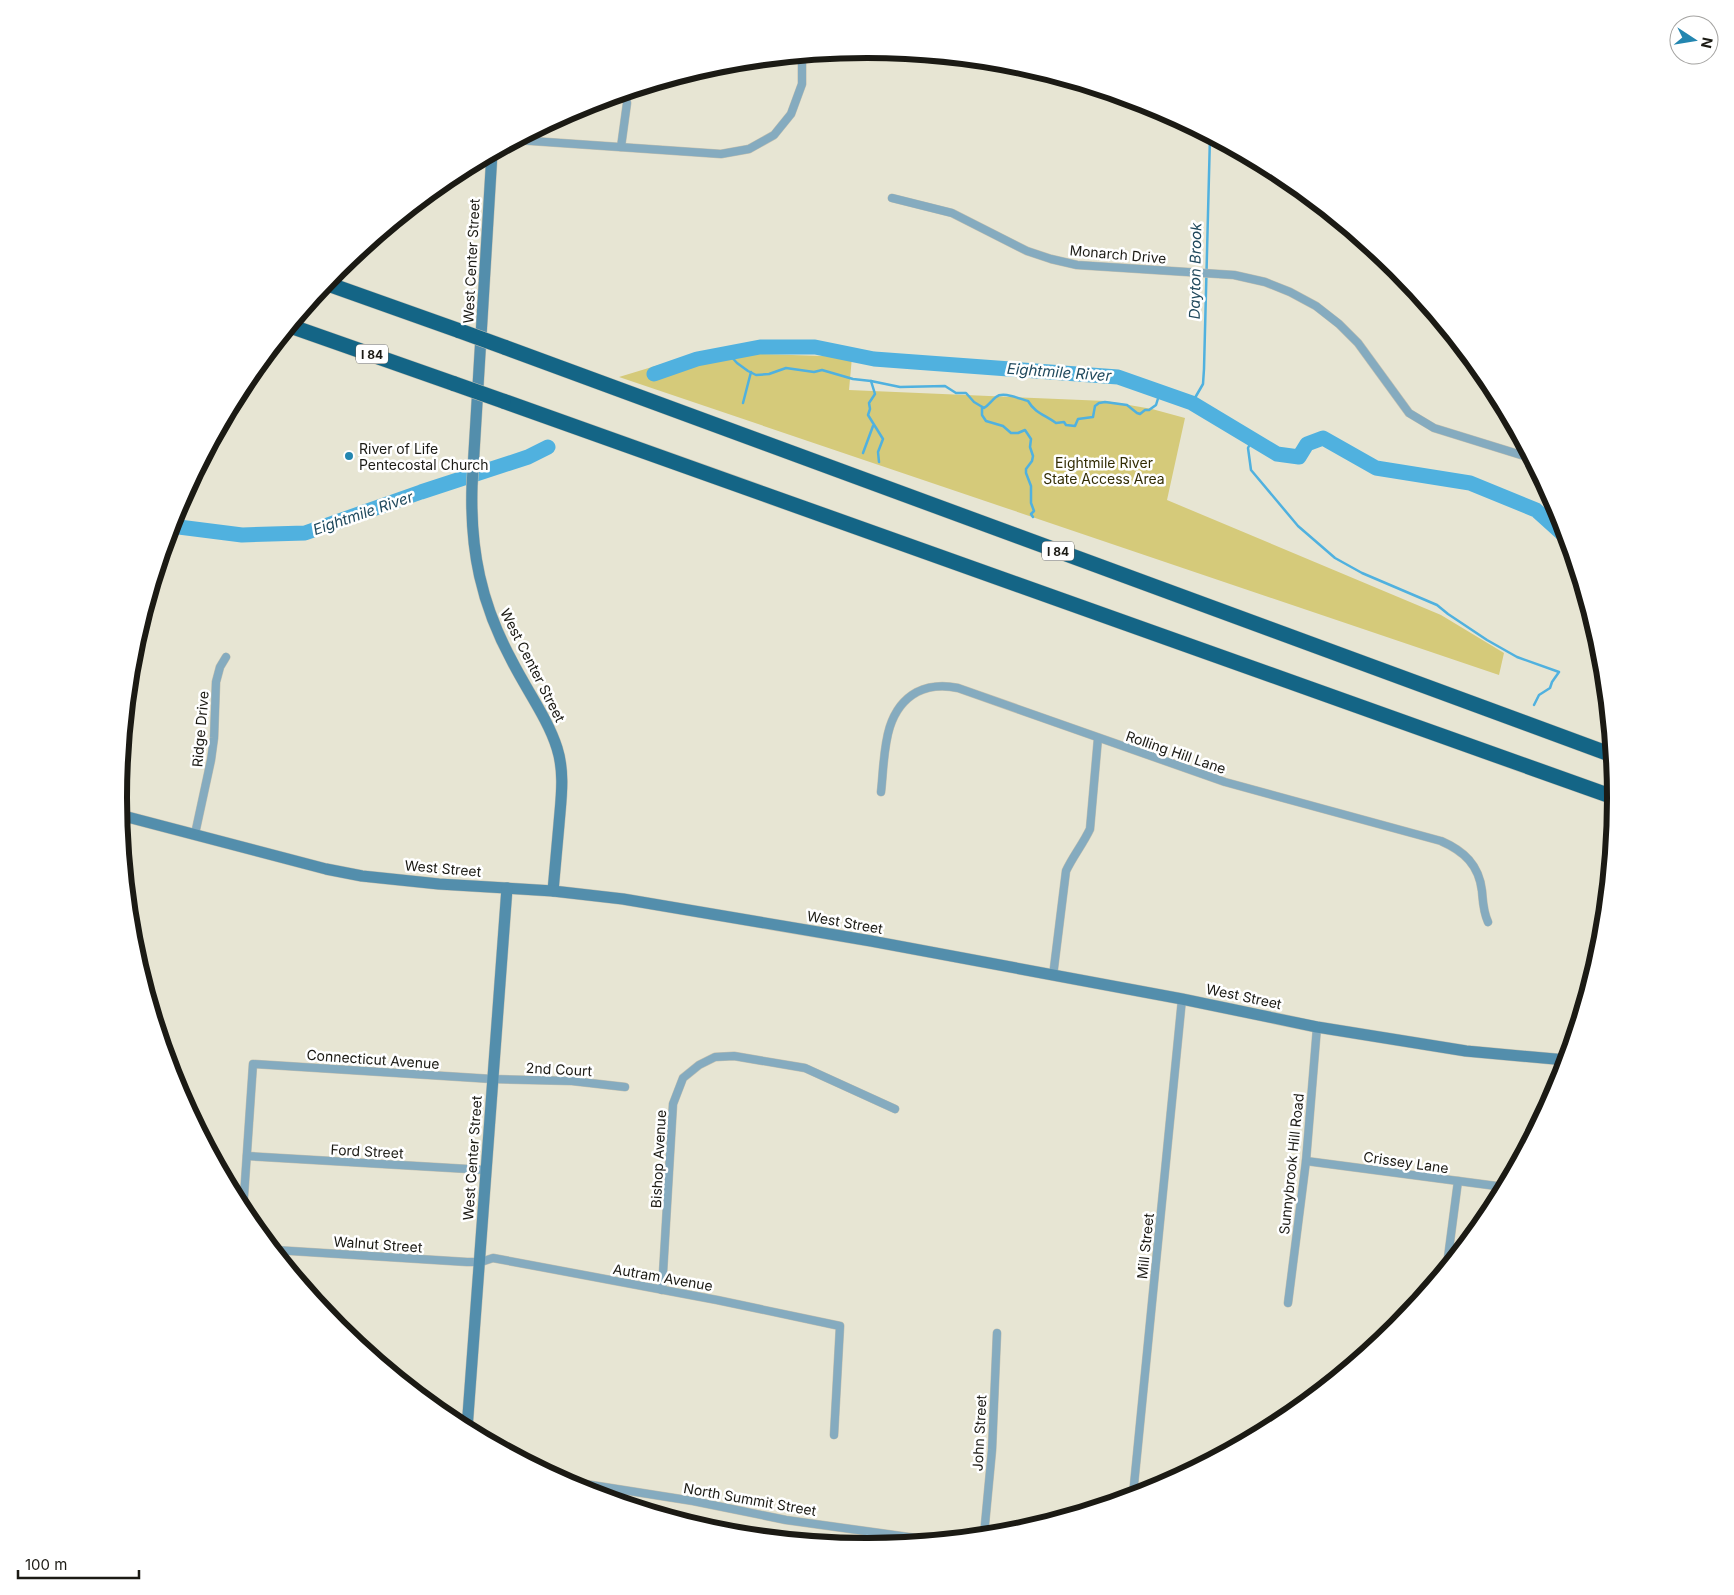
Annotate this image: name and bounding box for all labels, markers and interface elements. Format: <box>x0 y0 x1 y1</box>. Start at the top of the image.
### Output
north arrow <box>1669 15 1719 65</box>
text: N <box>1698 36 1717 50</box>
street label: West Center Street <box>459 198 483 324</box>
water label: Dayton Brook <box>1185 222 1205 320</box>
street label: Monarch Drive <box>1069 241 1167 267</box>
road number: I 84 <box>356 344 388 364</box>
water label: Eightmile River <box>1006 359 1112 385</box>
place label: River of Life Pentecostal Church <box>359 440 489 473</box>
marker: River of Life Pentecostal Church <box>343 450 355 462</box>
park label: Eightmile River State Access Area <box>1043 454 1165 487</box>
water label: Eightmile River <box>310 487 416 539</box>
road number: I 84 <box>1042 542 1074 560</box>
street label: West Center Street <box>497 605 569 725</box>
street label: Ridge Drive <box>188 690 212 768</box>
street label: Rolling Hill Lane <box>1124 727 1228 777</box>
street label: West Street <box>404 856 482 880</box>
street label: West Street <box>806 907 885 937</box>
street label: West Street <box>1205 980 1284 1012</box>
street label: Connecticut Avenue <box>306 1046 440 1072</box>
street label: 2nd Court <box>525 1059 593 1079</box>
street label: Sunnybrook Hill Road <box>1275 1093 1307 1235</box>
street label: West Center Street <box>459 1095 485 1221</box>
street label: Bishop Avenue <box>647 1109 669 1209</box>
street label: Ford Street <box>330 1141 404 1161</box>
street label: Crissey Lane <box>1362 1148 1450 1176</box>
street label: Mill Street <box>1133 1212 1157 1280</box>
street label: Walnut Street <box>333 1232 423 1256</box>
street label: Autram Avenue <box>612 1260 714 1294</box>
street label: John Street <box>969 1394 990 1472</box>
street label: North Summit Street <box>682 1479 818 1519</box>
scale bar <box>18 1548 139 1580</box>
text: 100 m <box>25 1555 67 1574</box>

